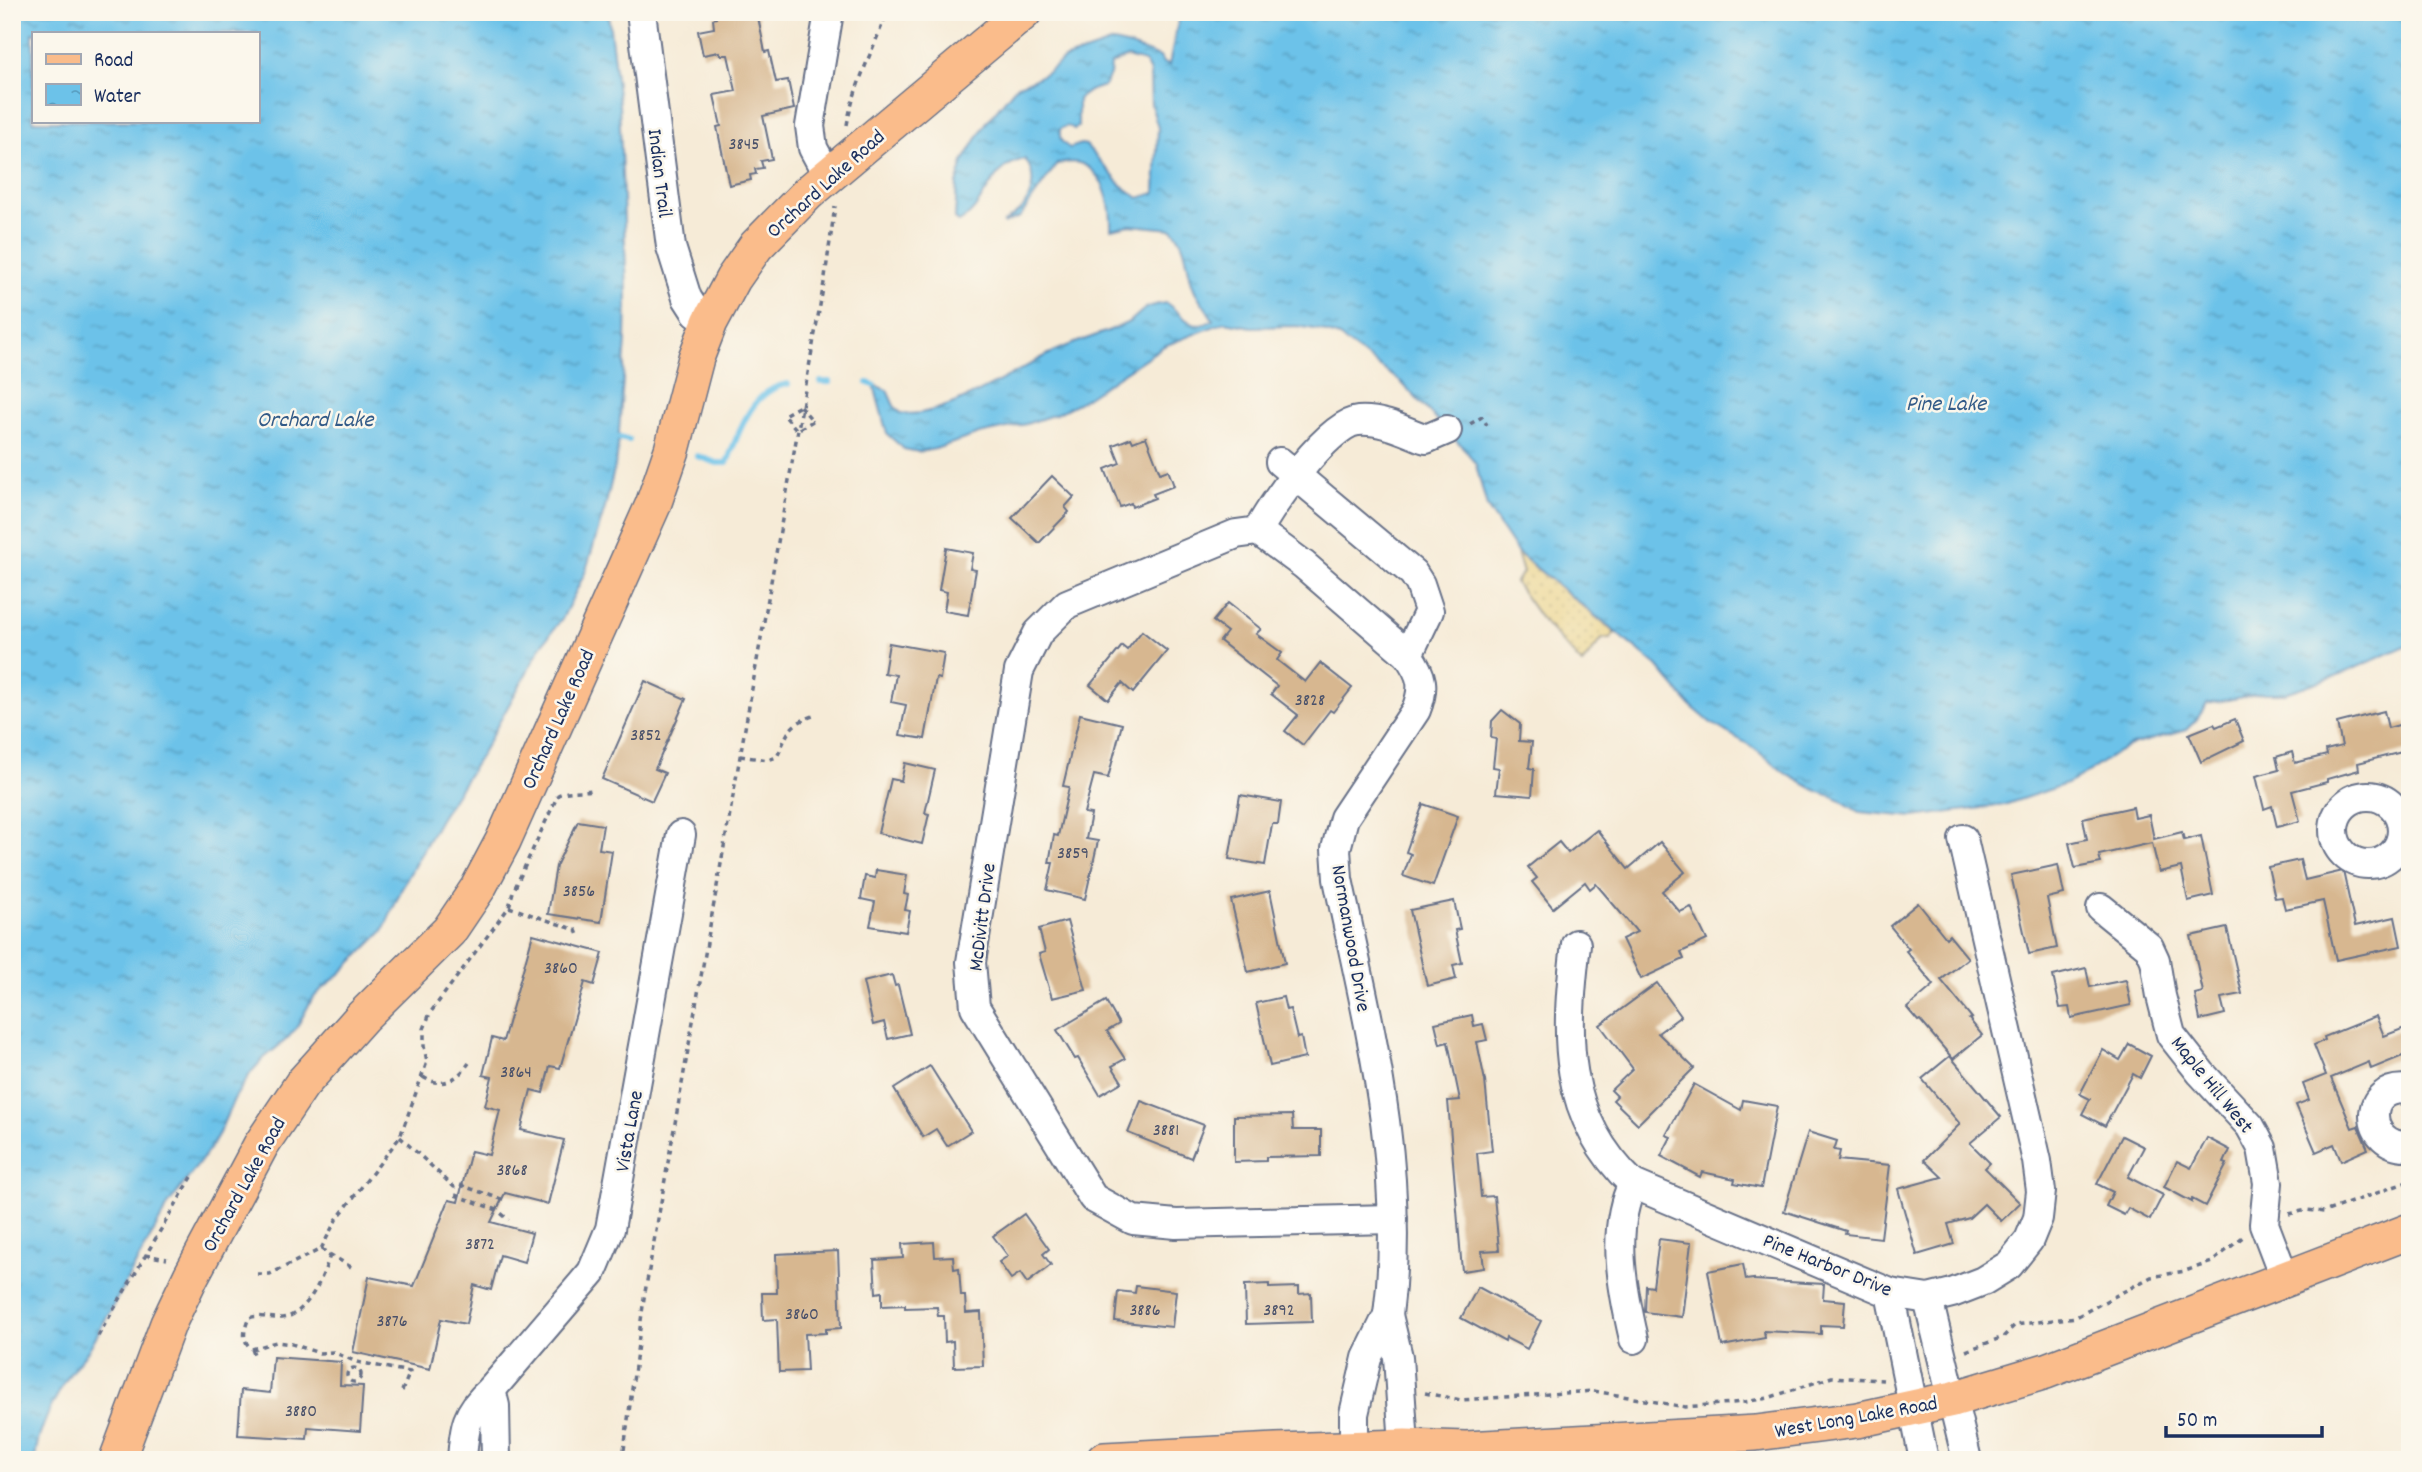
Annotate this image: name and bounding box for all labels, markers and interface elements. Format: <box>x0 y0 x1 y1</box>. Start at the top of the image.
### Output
legend <box>32 32 259 122</box>
text: Road <box>94 47 133 77</box>
text: Water <box>94 83 141 113</box>
street label: Orchard Lake Road <box>761 124 893 247</box>
street label: Indian Trail <box>638 127 678 219</box>
house number: 3845 <box>728 133 760 158</box>
water label: Pine Lake <box>1906 389 1988 422</box>
water label: Orchard Lake <box>257 405 375 438</box>
street label: Orchard Lake Road <box>515 645 604 795</box>
house number: 3828 <box>1295 689 1325 714</box>
house number: 3852 <box>630 724 662 749</box>
house number: 3859 <box>1057 842 1089 867</box>
street label: McDivitt Drive <box>962 862 1005 973</box>
street label: Normanwood Drive <box>1321 863 1377 1014</box>
house number: 3856 <box>563 880 595 905</box>
house number: 3860 <box>544 957 578 982</box>
street label: Maple Hill West <box>2162 1031 2260 1141</box>
house number: 3864 <box>500 1061 532 1086</box>
street label: Vista Lane <box>609 1088 653 1175</box>
street label: Orchard Lake Road <box>196 1112 295 1259</box>
house number: 3881 <box>1153 1119 1179 1144</box>
house number: 3868 <box>496 1159 528 1184</box>
street label: Pine Harbor Drive <box>1758 1227 1896 1306</box>
house number: 3872 <box>465 1233 495 1258</box>
house number: 3886 <box>1129 1299 1161 1324</box>
house number: 3892 <box>1263 1299 1295 1324</box>
house number: 3860 <box>785 1303 819 1328</box>
house number: 3876 <box>377 1310 407 1335</box>
street label: West Long Lake Road <box>1773 1390 1940 1448</box>
scale bar <box>2166 1395 2322 1439</box>
house number: 3880 <box>285 1400 317 1425</box>
text: 50 m <box>2177 1407 2217 1437</box>

